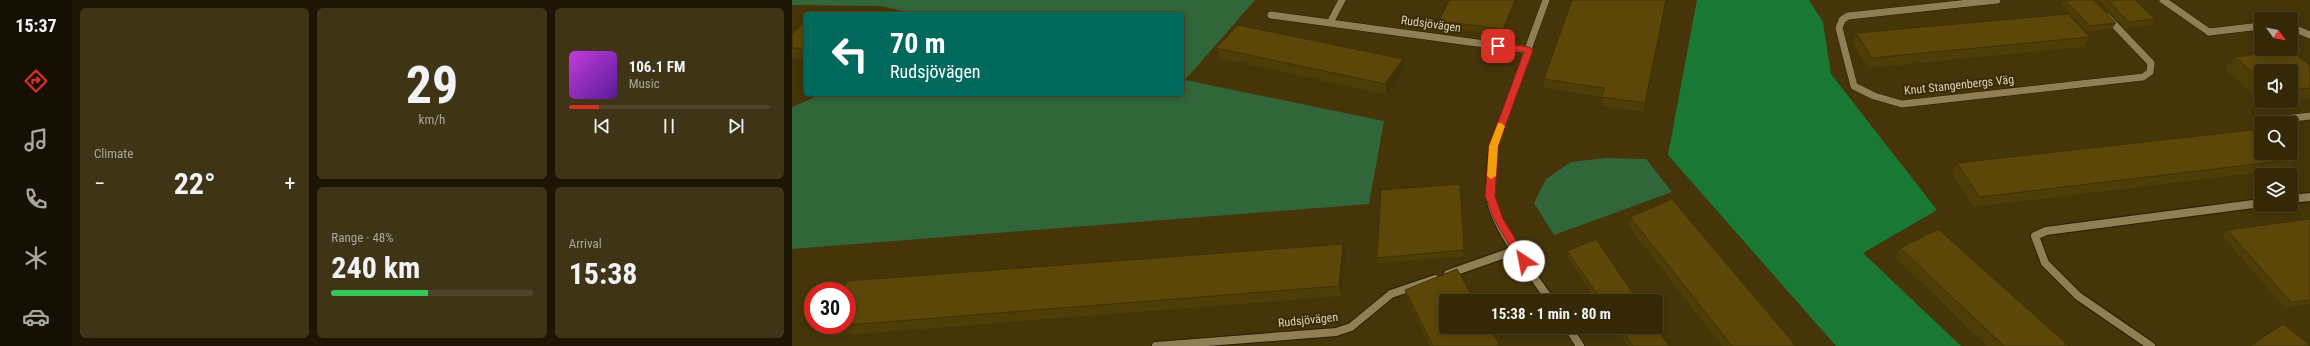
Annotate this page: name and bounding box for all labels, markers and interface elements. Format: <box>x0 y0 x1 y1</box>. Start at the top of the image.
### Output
north arrow <box>2254 12 2298 56</box>
map controls <box>2254 12 2298 212</box>
street label: Rudsjövägen <box>1400 13 1462 35</box>
text: 15:37 <box>15 15 57 36</box>
text: 70 m <box>890 27 946 60</box>
icon: left <box>824 28 876 80</box>
pin <box>1481 29 1515 63</box>
icon: arrive <box>1487 35 1509 57</box>
text: 29 <box>406 55 458 116</box>
text: 106.1 FM <box>629 58 685 76</box>
text: Rudsjövägen <box>890 61 981 82</box>
button: sound <box>2254 64 2298 108</box>
icon: directions <box>22 67 50 95</box>
street label: Knut Stangenbergs Väg <box>1903 72 2015 98</box>
text: Music <box>629 76 660 91</box>
text: km/h <box>419 112 445 127</box>
icon: previous <box>591 115 613 137</box>
icon: pause <box>658 115 680 137</box>
icon: next <box>725 115 747 137</box>
button: search <box>2254 116 2298 160</box>
icon: music <box>22 126 50 154</box>
text: Climate <box>94 146 133 161</box>
text: 22° <box>174 166 216 201</box>
button: layers <box>2254 168 2298 212</box>
text: − <box>94 171 105 196</box>
text: + <box>284 171 295 196</box>
icon: phone <box>22 185 50 213</box>
text: Range · 48% <box>331 230 393 245</box>
text: Arrival <box>569 236 602 251</box>
position arrow <box>1503 240 1545 282</box>
icon: climate <box>22 244 50 272</box>
text: 240 km <box>331 250 420 285</box>
text: 15:38 <box>569 256 638 291</box>
speed limit sign: 30 <box>804 282 856 334</box>
icon: car <box>22 303 50 331</box>
text: 15:38 · 1 min · 80 m <box>1491 305 1611 323</box>
street label: Rudsjövägen <box>1277 310 1339 330</box>

